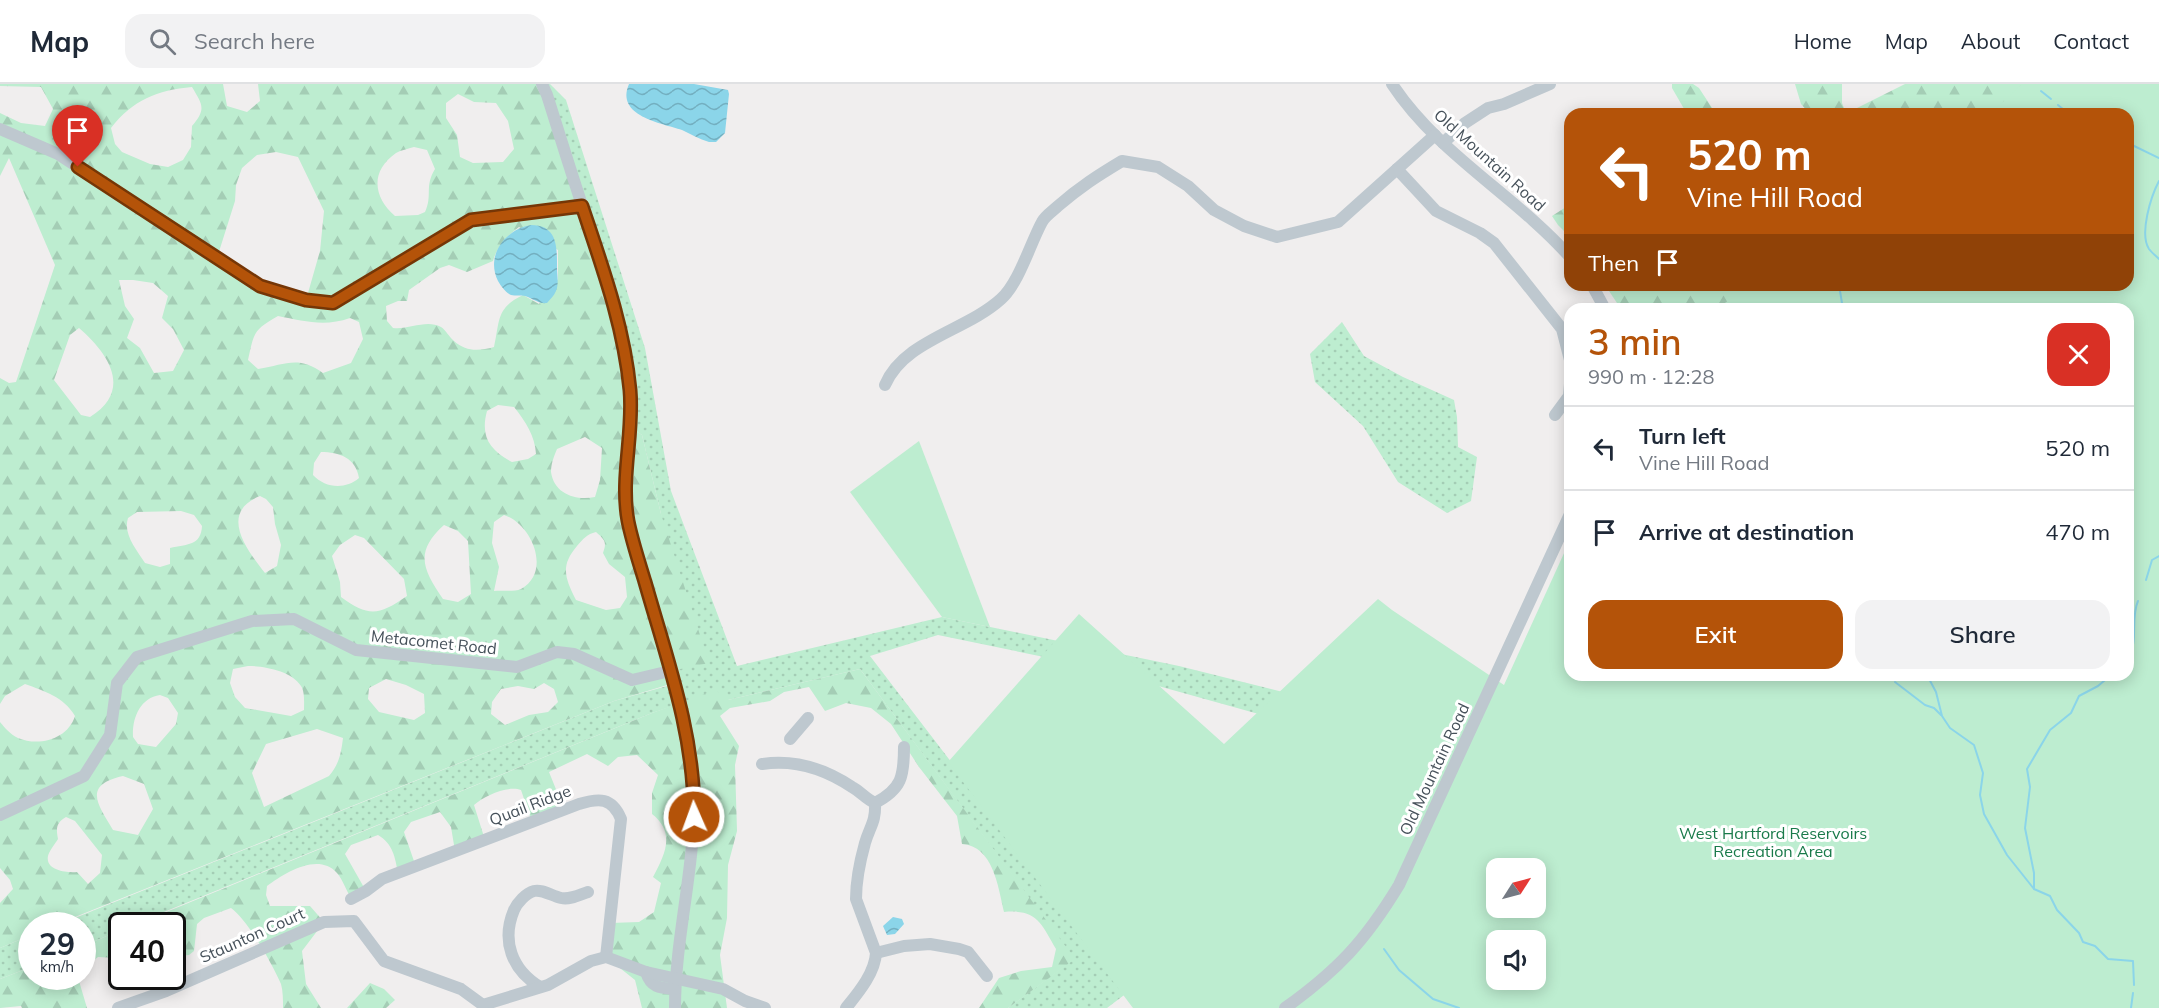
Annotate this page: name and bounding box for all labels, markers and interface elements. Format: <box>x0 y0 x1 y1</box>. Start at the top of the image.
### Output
search box <box>125 14 545 68</box>
text: Map <box>30 24 89 59</box>
icon: search <box>146 25 179 58</box>
text: Search here <box>194 27 315 55</box>
text: Home <box>1794 28 1852 54</box>
text: Map <box>1885 28 1928 54</box>
text: About <box>1961 28 2020 54</box>
text: Contact <box>2053 28 2129 54</box>
pin <box>52 105 103 167</box>
street label: Old Mountain Road <box>1430 105 1550 215</box>
icon: arrive <box>61 114 94 147</box>
text: 520 m <box>1687 128 1812 181</box>
icon: left <box>1588 132 1666 210</box>
text: Vine Hill Road <box>1687 180 1863 214</box>
icon: arrive <box>1651 246 1684 279</box>
text: Then <box>1588 249 1639 277</box>
text: 3 min <box>1588 319 1682 364</box>
button: close <box>2047 323 2110 386</box>
text: 990 m · 12:28 <box>1588 364 1714 389</box>
text: Turn left <box>1639 422 1726 450</box>
icon: left <box>1588 432 1621 465</box>
text: 520 m <box>2045 434 2110 462</box>
text: Vine Hill Road <box>1639 450 1769 475</box>
icon: arrive <box>1588 516 1621 549</box>
text: Arrive at destination <box>1639 518 1854 546</box>
text: 470 m <box>2045 518 2110 546</box>
button: Exit <box>1588 600 1843 669</box>
button: Share <box>1855 600 2110 669</box>
street label: Metacomet Road <box>370 625 498 659</box>
street label: Old Mountain Road <box>1395 700 1473 838</box>
street label: Quail Ridge <box>486 780 574 830</box>
position arrow <box>662 785 726 849</box>
park label: West Hartford Reservoirs Recreation Area <box>1679 823 1867 861</box>
north arrow <box>1486 858 1546 918</box>
map controls <box>1486 858 1546 990</box>
street label: Staunton Court <box>197 903 308 967</box>
speed limit sign: 40 <box>108 912 186 990</box>
text: 29 <box>39 925 75 963</box>
button: sound <box>1486 930 1546 990</box>
text: km/h <box>40 957 74 976</box>

